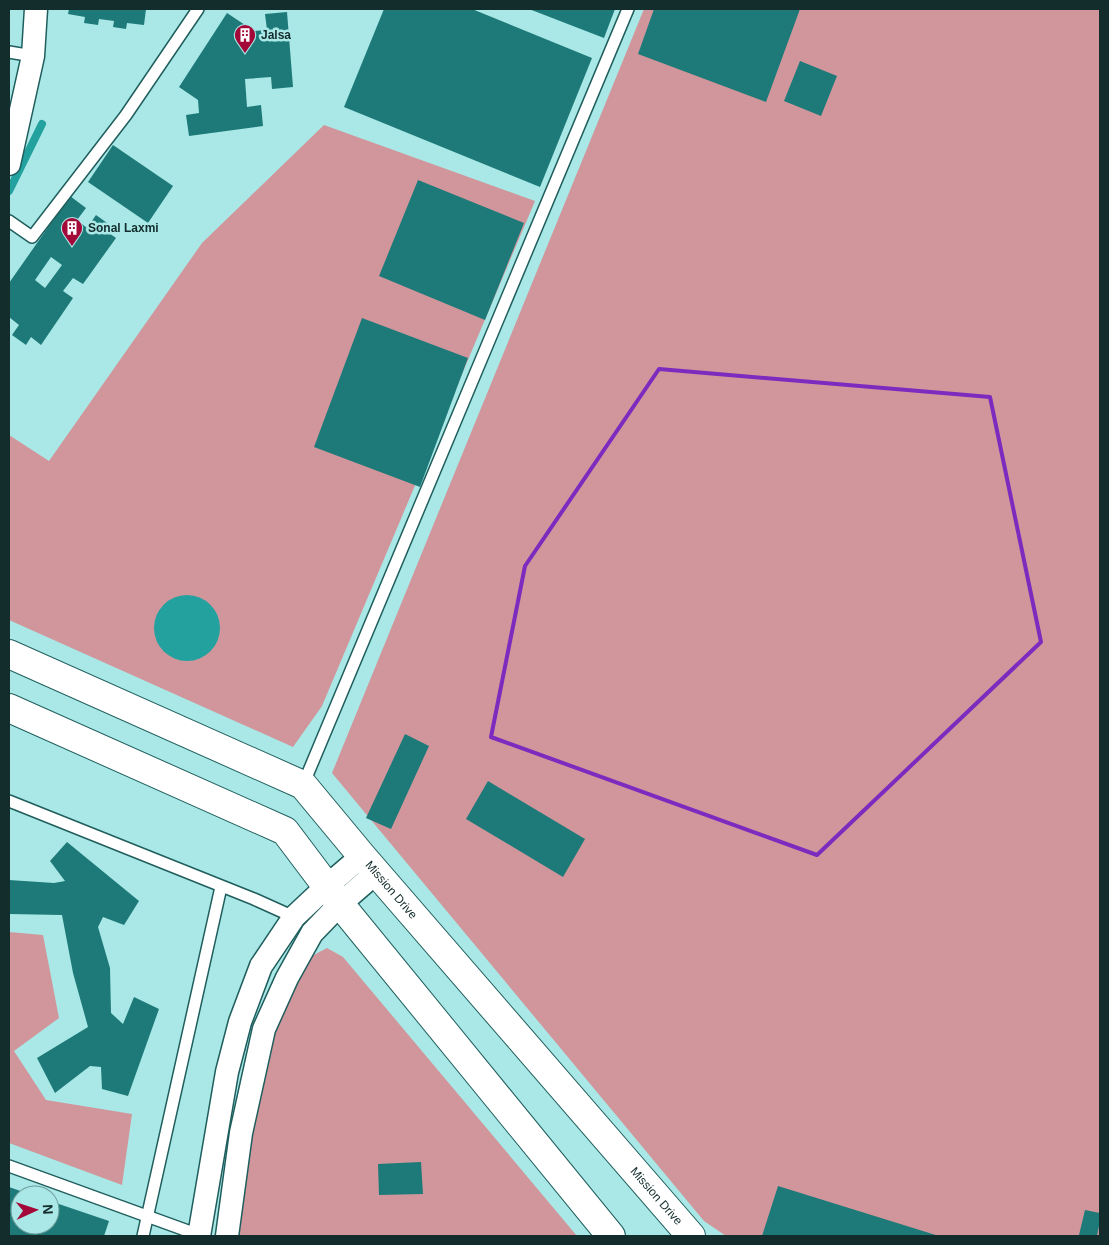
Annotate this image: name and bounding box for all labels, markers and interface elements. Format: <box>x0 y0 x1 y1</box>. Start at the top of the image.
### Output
building icon: Jalsa <box>233 23 257 54</box>
place label: Jalsa <box>261 28 291 42</box>
building icon: Sonal Laxmi <box>60 216 84 247</box>
place label: Sonal Laxmi <box>88 221 159 235</box>
street label: Mission Drive <box>362 858 420 922</box>
street label: Mission Drive <box>628 1164 686 1228</box>
north arrow <box>10 1185 60 1235</box>
text: N <box>40 1204 56 1215</box>

